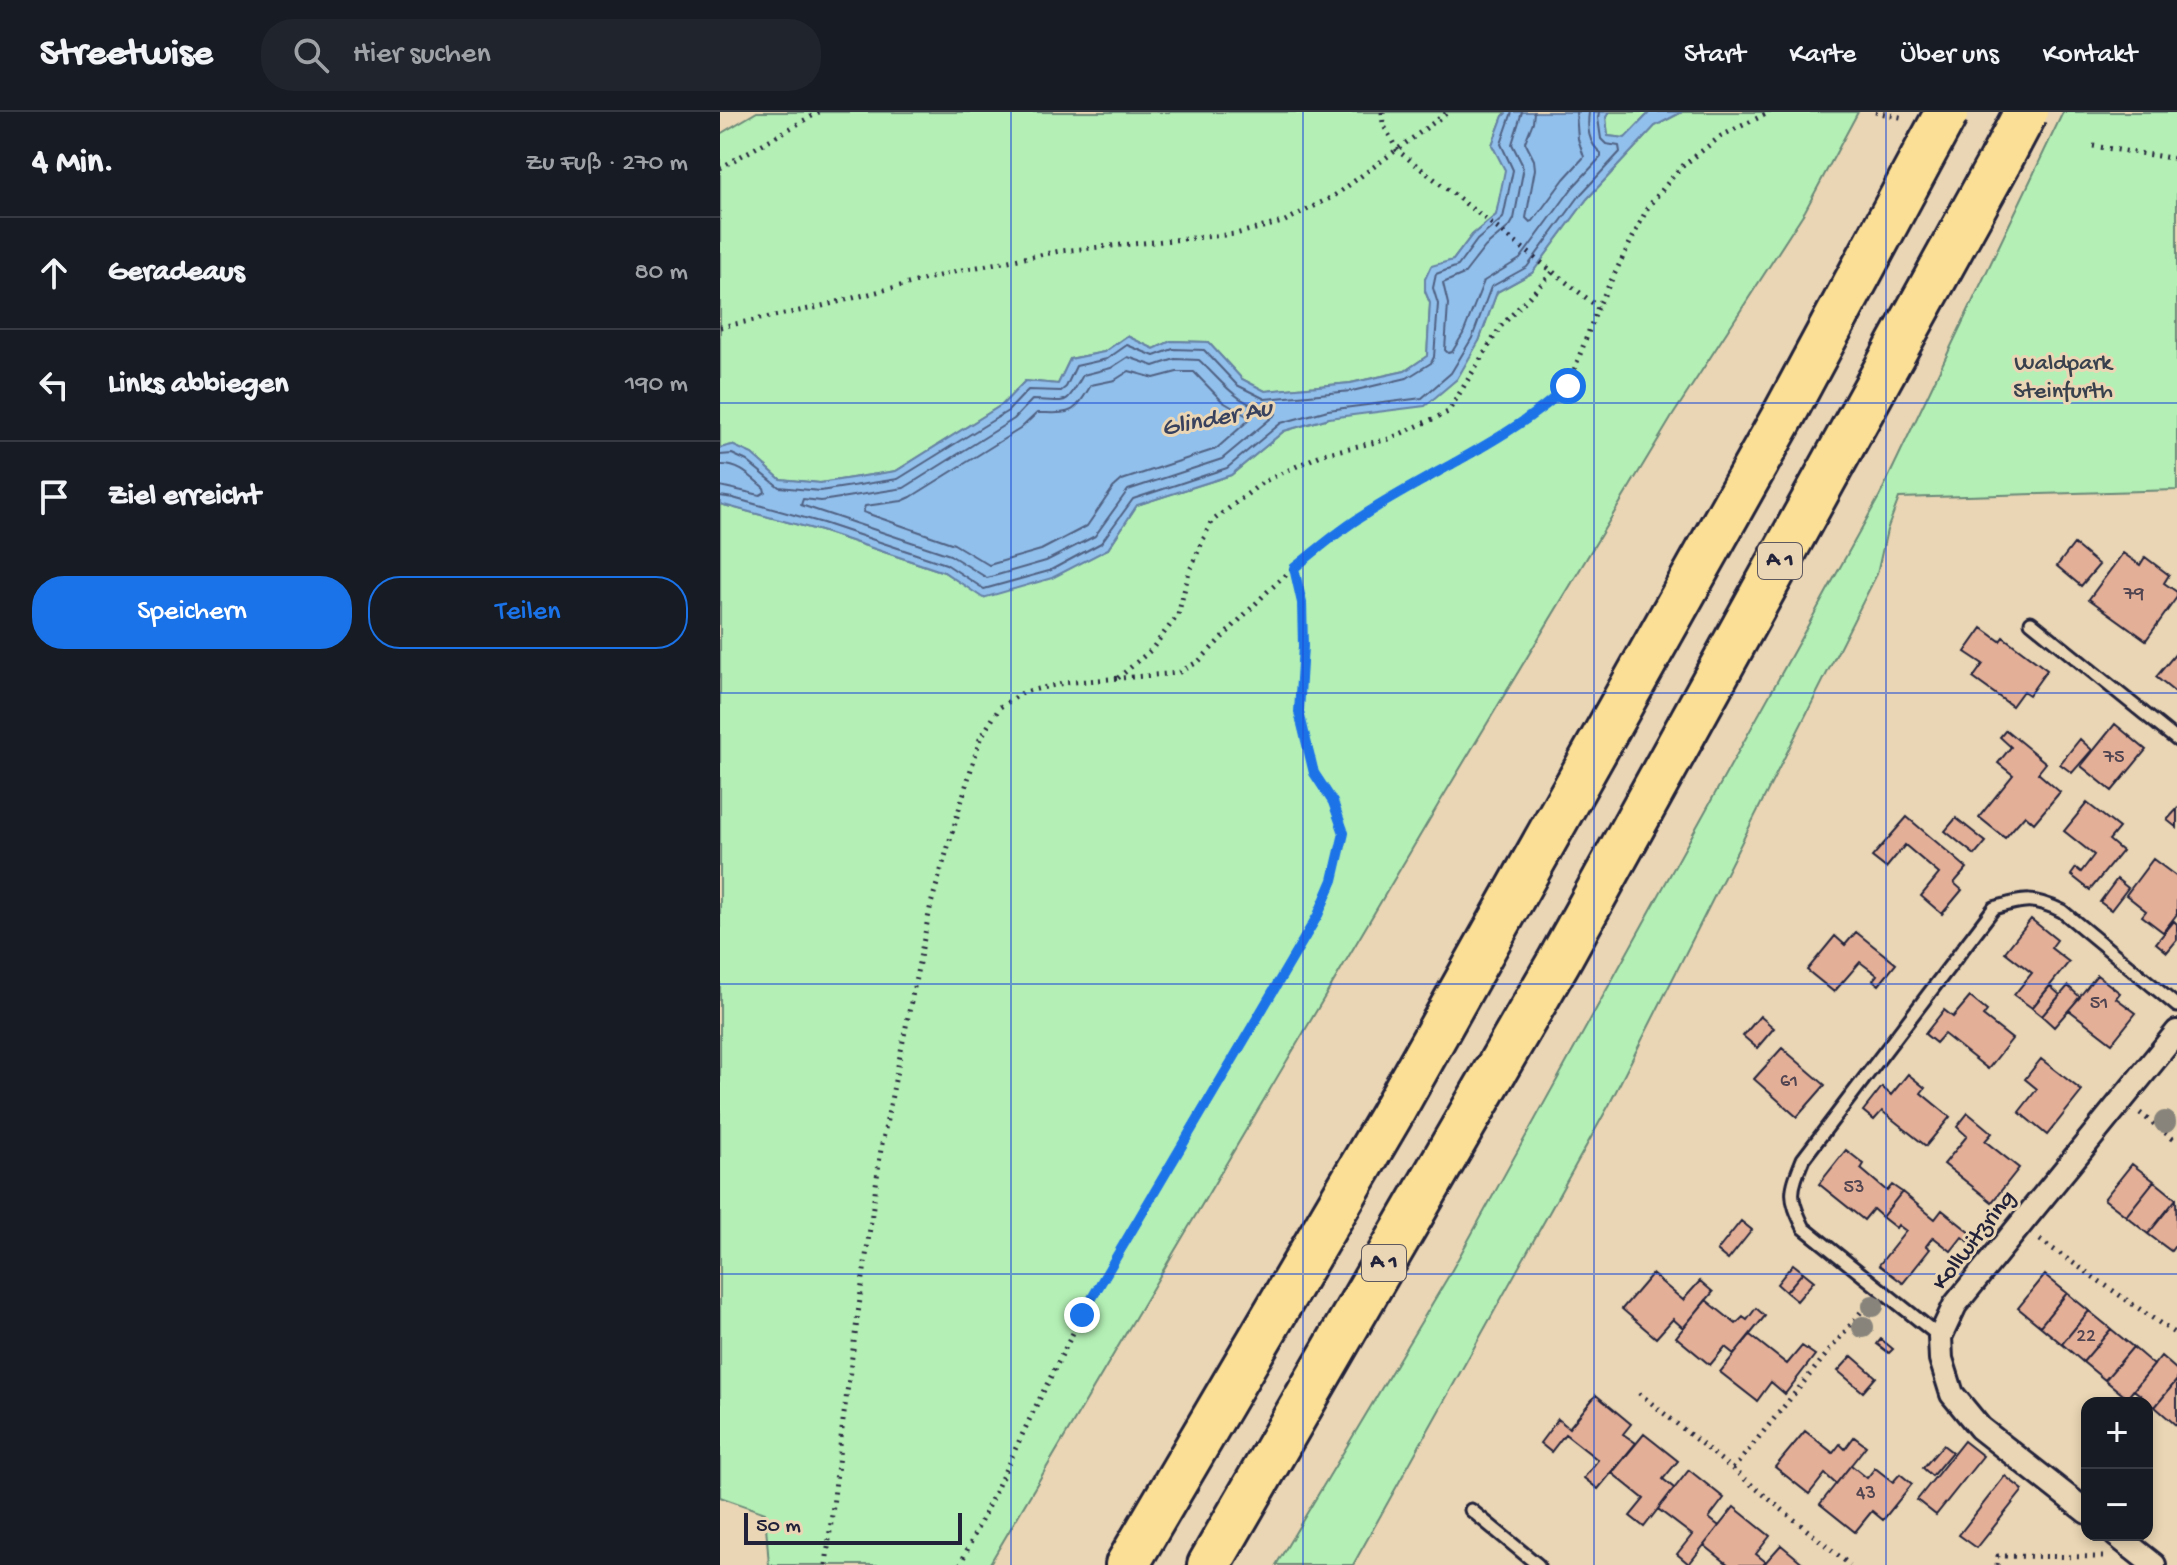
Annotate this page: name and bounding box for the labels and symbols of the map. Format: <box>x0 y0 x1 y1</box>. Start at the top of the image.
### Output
park label: Waldpark Steinfurth <box>2013 350 2114 407</box>
route start <box>1550 368 1586 404</box>
water label: Glinder Au <box>1159 394 1277 446</box>
road number: A 1 <box>1758 543 1802 579</box>
house number: 79 <box>2123 584 2144 607</box>
house number: 75 <box>2103 747 2124 770</box>
house number: 51 <box>2090 993 2108 1016</box>
house number: 61 <box>1780 1071 1798 1094</box>
house number: 53 <box>1844 1177 1864 1200</box>
street label: Kollwitzring <box>1927 1185 2023 1297</box>
road number: A 1 <box>1362 1245 1406 1281</box>
route end <box>1064 1297 1100 1333</box>
house number: 22 <box>2076 1326 2096 1349</box>
house number: 43 <box>1856 1483 1876 1506</box>
scale bar <box>744 1509 962 1545</box>

